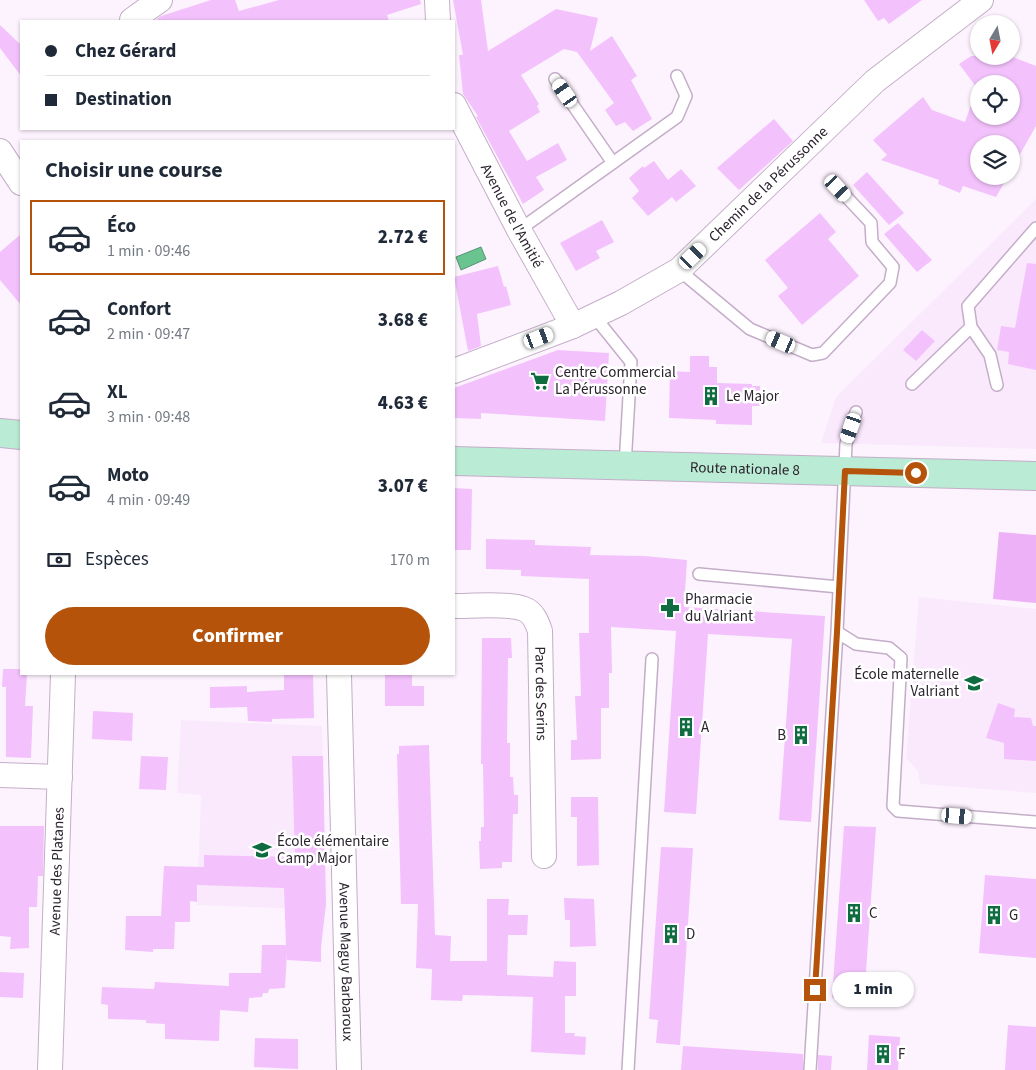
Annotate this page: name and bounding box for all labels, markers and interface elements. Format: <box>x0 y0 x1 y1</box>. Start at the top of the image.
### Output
north arrow <box>970 15 1020 65</box>
map controls <box>970 15 1020 185</box>
text: Chez Gérard <box>75 38 176 65</box>
button: locate <box>970 75 1020 125</box>
car <box>550 76 579 110</box>
text: Destination <box>75 86 172 113</box>
street label: Chemin de la Pérussonne <box>704 122 832 247</box>
button: layers <box>970 135 1020 185</box>
text: Choisir une course <box>45 154 223 186</box>
street label: Avenue de l'Amitié <box>476 160 549 272</box>
car <box>822 172 853 204</box>
text: Éco <box>107 213 136 240</box>
icon: car <box>47 215 92 260</box>
text: 2.72 € <box>378 224 428 251</box>
text: 1 min · 09:46 <box>107 240 190 262</box>
car <box>676 240 709 272</box>
text: Confort <box>107 296 171 323</box>
icon: car <box>47 298 92 343</box>
text: 3.68 € <box>378 307 428 334</box>
text: 2 min · 09:47 <box>107 323 190 345</box>
car <box>522 326 555 350</box>
car <box>764 329 797 355</box>
place label: Centre Commercial La Pérussonne <box>555 362 676 400</box>
supermarket icon: Centre Commercial La Pérussonne <box>529 370 551 392</box>
text: XL <box>107 379 128 406</box>
icon: car <box>47 381 92 426</box>
building icon: Le Major <box>700 385 722 407</box>
place label: Le Major <box>726 386 780 407</box>
text: 4.63 € <box>378 390 428 417</box>
text: 3 min · 09:48 <box>107 406 190 428</box>
car <box>839 411 862 445</box>
street label: Route nationale 8 <box>690 457 800 480</box>
text: Moto <box>107 462 149 489</box>
route start <box>905 462 927 484</box>
icon: car <box>47 464 92 509</box>
text: 3.07 € <box>378 473 428 500</box>
text: 4 min · 09:49 <box>107 489 190 511</box>
icon: cash <box>45 546 73 574</box>
text: Espèces <box>85 546 149 573</box>
text: 170 m <box>390 549 430 571</box>
place label: Pharmacie du Valriant <box>685 589 753 627</box>
pharmacy icon: Pharmacie du Valriant <box>659 597 681 619</box>
button: Confirmer <box>45 607 430 665</box>
street label: Parc des Serins <box>530 646 552 741</box>
place label: École maternelle Valriant <box>854 664 959 702</box>
school or university icon: École maternelle Valriant <box>963 672 985 694</box>
building icon: A <box>675 716 697 738</box>
place label: A <box>701 717 710 738</box>
building icon: B <box>790 724 812 746</box>
place label: B <box>777 725 786 746</box>
street label: Avenue des Platanes <box>44 807 69 936</box>
car <box>941 807 972 825</box>
place label: École élémentaire Camp Major <box>277 831 389 869</box>
school or university icon: École élémentaire Camp Major <box>251 839 273 861</box>
street label: Avenue Maguy Barbaroux <box>334 882 359 1042</box>
building icon: C <box>843 902 865 924</box>
place label: C <box>869 903 878 924</box>
building icon: G <box>983 904 1005 926</box>
place label: G <box>1009 905 1018 926</box>
building icon: D <box>660 923 682 945</box>
place label: D <box>686 924 695 945</box>
callout: 1 min <box>832 972 915 1008</box>
text: 1 min <box>853 978 893 1000</box>
route end <box>804 979 826 1001</box>
building icon: F <box>872 1043 894 1065</box>
place label: F <box>898 1044 906 1065</box>

